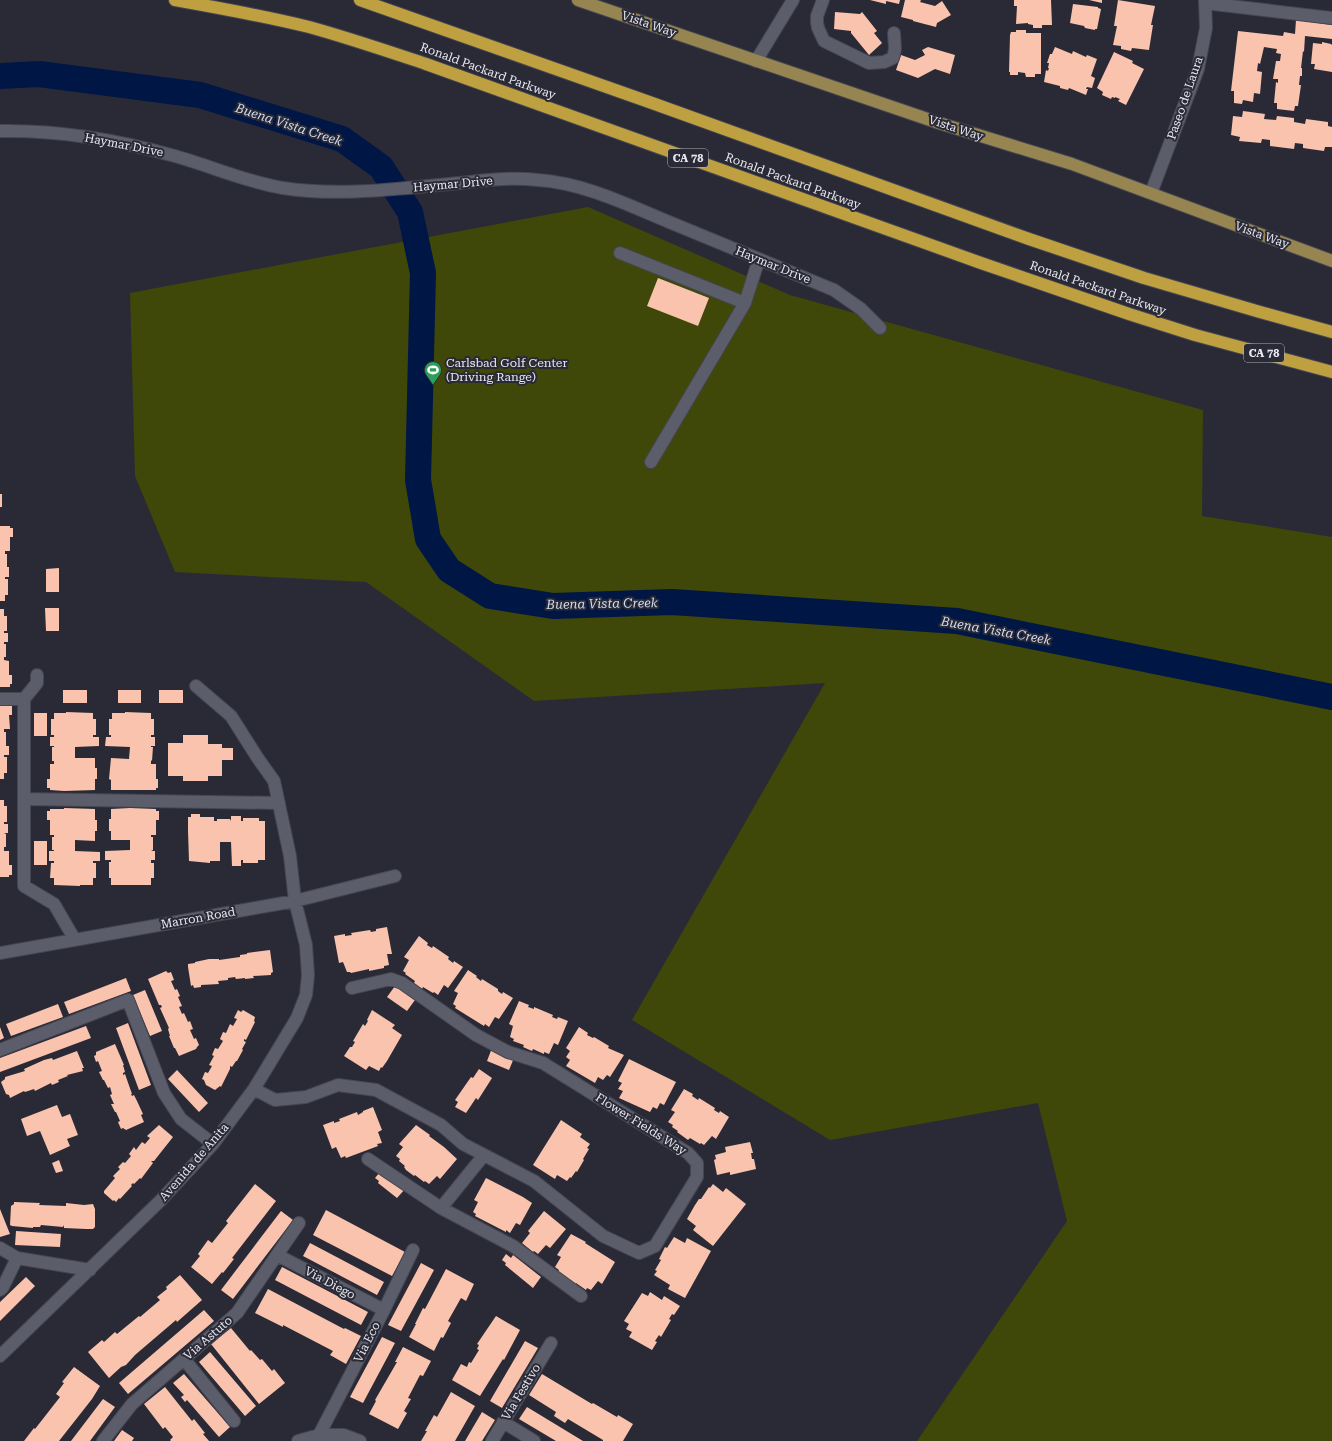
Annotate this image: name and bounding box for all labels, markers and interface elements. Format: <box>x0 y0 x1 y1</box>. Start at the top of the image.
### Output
street label: Vista Way <box>620 8 679 40</box>
street label: Ronald Packard Parkway <box>418 40 559 102</box>
street label: Paseo de Laura <box>1164 54 1206 141</box>
water label: Buena Vista Creek <box>233 100 345 149</box>
street label: Vista Way <box>927 113 986 144</box>
street label: Haymar Drive <box>83 131 165 160</box>
road number: CA 78 <box>668 149 708 167</box>
street label: Ronald Packard Parkway <box>723 150 864 212</box>
street label: Haymar Drive <box>413 174 494 194</box>
street label: Vista Way <box>1233 219 1292 252</box>
street label: Haymar Drive <box>733 244 813 287</box>
street label: Ronald Packard Parkway <box>1028 258 1169 318</box>
road number: CA 78 <box>1244 344 1284 362</box>
place label: Carlsbad Golf Center (Driving Range) <box>446 356 567 384</box>
sports icon: Carlsbad Golf Center (Driving Range) <box>423 360 443 385</box>
water label: Buena Vista Creek <box>545 595 659 612</box>
water label: Buena Vista Creek <box>939 613 1053 648</box>
street label: Marron Road <box>160 905 237 931</box>
street label: Flower Fields Way <box>593 1090 690 1158</box>
street label: Avenida de Anita <box>156 1120 232 1204</box>
street label: Via Diego <box>302 1264 358 1302</box>
street label: Via Astuto <box>181 1313 235 1363</box>
street label: Via Eco <box>351 1319 383 1365</box>
street label: Via Festivo <box>499 1361 543 1423</box>

